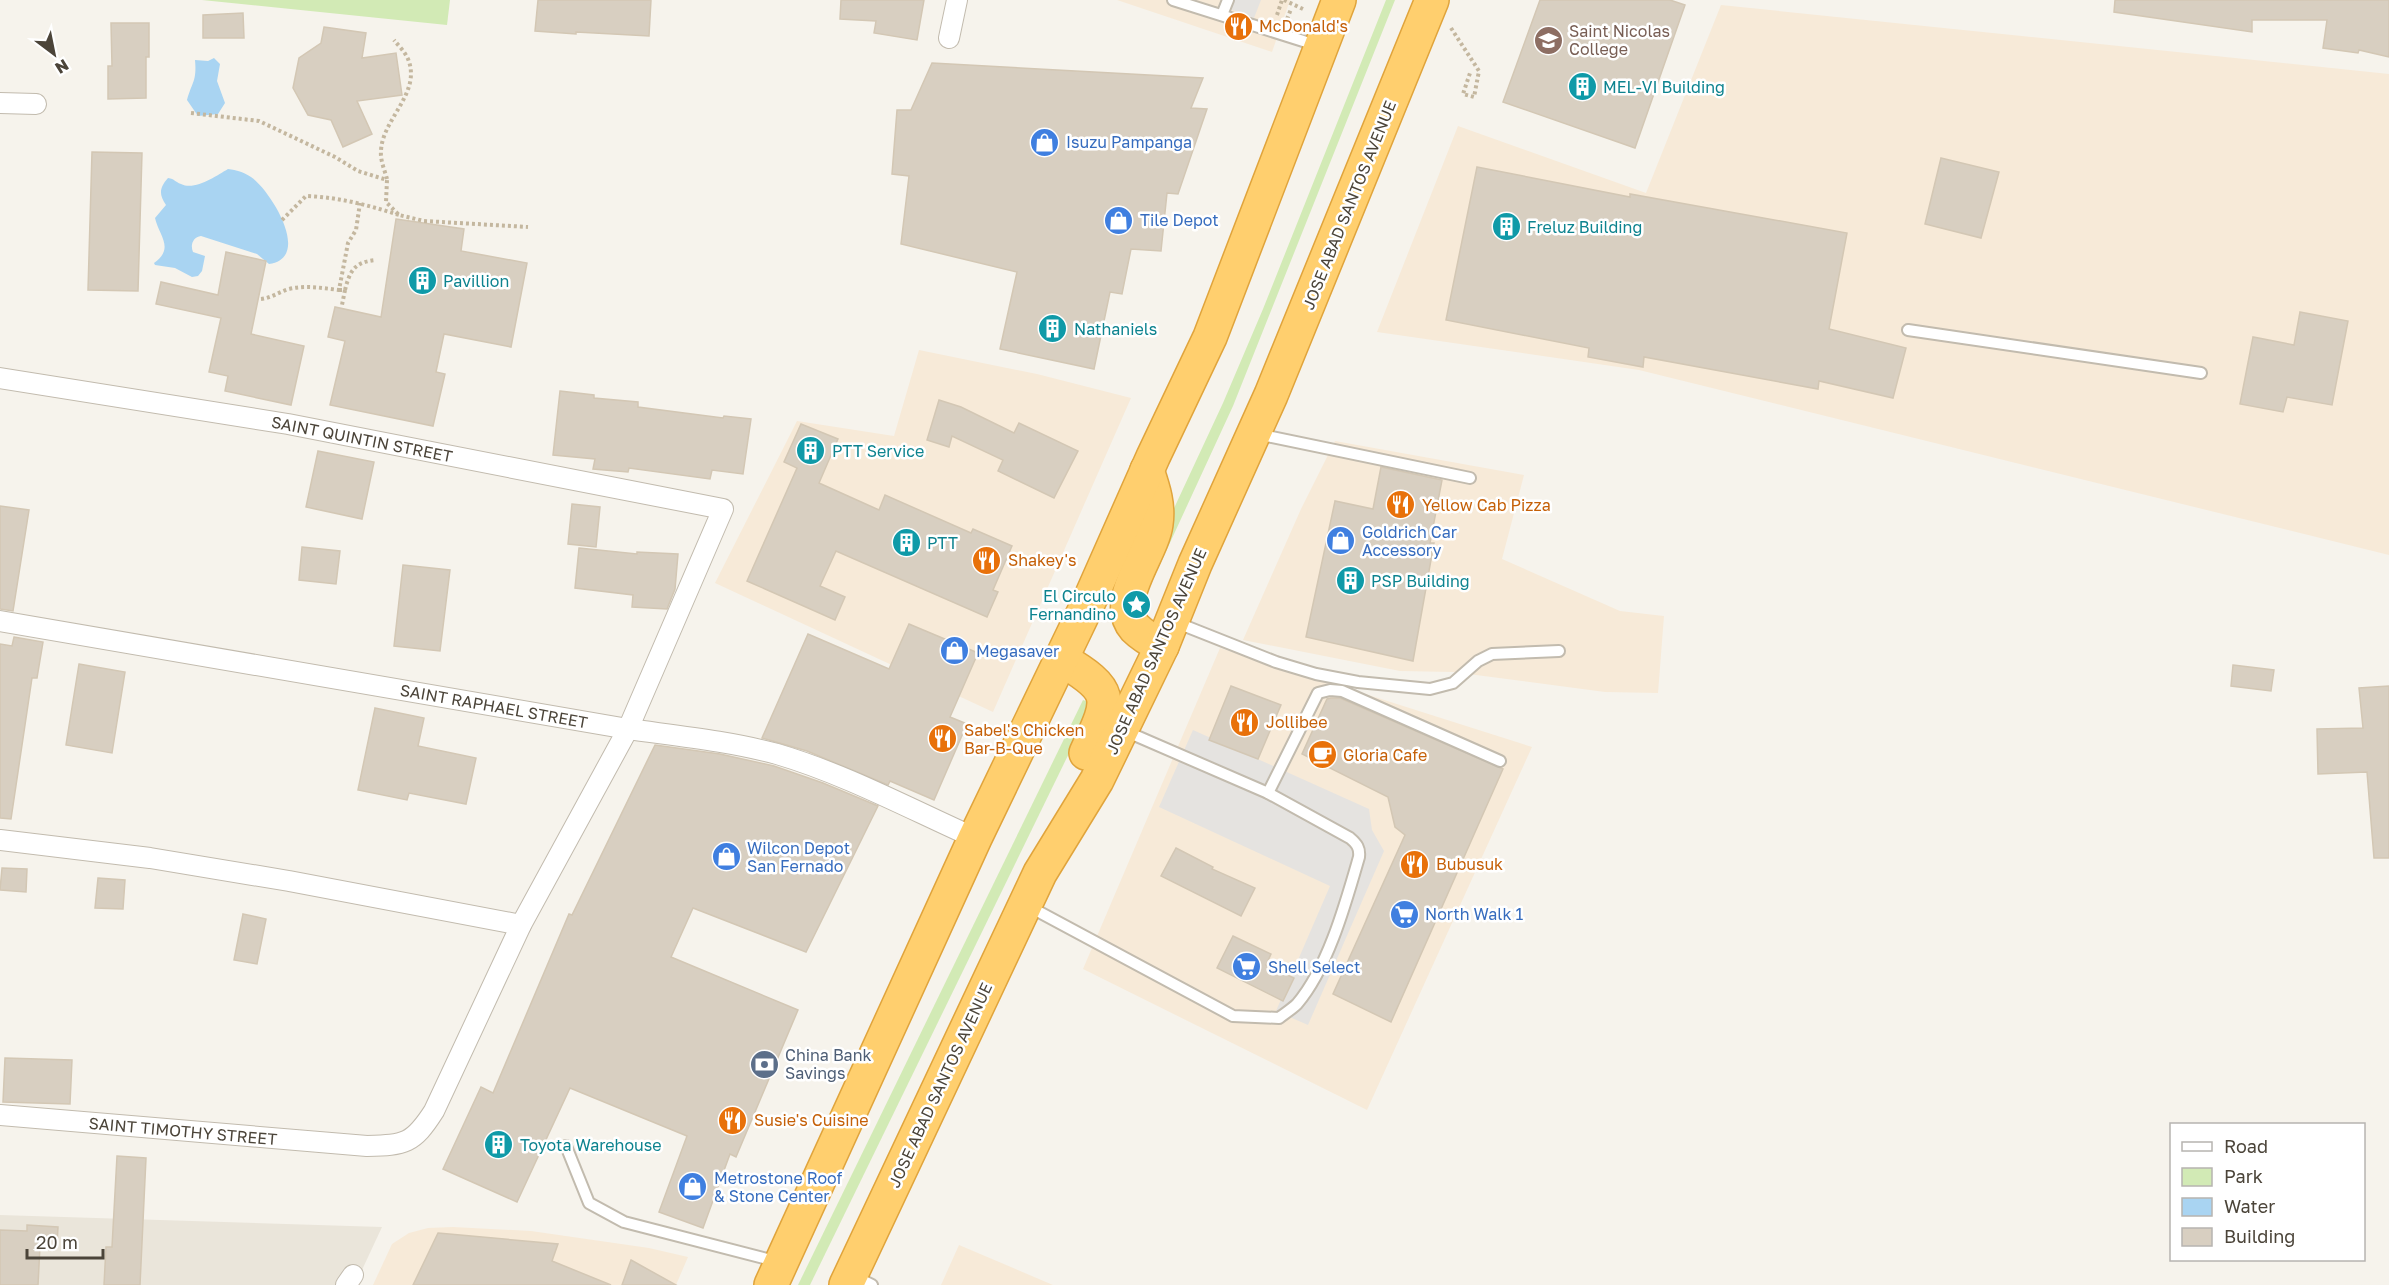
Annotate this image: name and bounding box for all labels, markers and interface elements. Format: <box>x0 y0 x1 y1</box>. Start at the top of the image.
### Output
restaurant icon: McDonald's <box>1222 10 1254 42</box>
place label: McDonald's <box>1259 16 1348 36</box>
place label: Saint Nicolas College <box>1569 21 1670 59</box>
north arrow <box>24 24 84 84</box>
school or university icon: Saint Nicolas College <box>1532 24 1564 56</box>
text: N <box>51 55 72 78</box>
building icon: MEL-VI Building <box>1566 71 1598 103</box>
place label: MEL-VI Building <box>1603 77 1725 97</box>
street label: JOSE ABAD SANTOS AVENUE <box>1298 98 1400 312</box>
shop icon: Isuzu Pampanga <box>1029 126 1061 158</box>
place label: Isuzu Pampanga <box>1066 132 1192 152</box>
shop icon: Tile Depot <box>1103 204 1135 236</box>
place label: Tile Depot <box>1140 210 1219 230</box>
building icon: Freluz Building <box>1490 211 1522 243</box>
place label: Freluz Building <box>1527 217 1642 237</box>
building icon: Pavillion <box>406 265 438 297</box>
place label: Pavillion <box>443 271 509 291</box>
building icon: Nathaniels <box>1037 313 1069 345</box>
place label: Nathaniels <box>1074 319 1157 339</box>
street label: SAINT QUINTIN STREET <box>270 412 454 466</box>
building icon: PTT Service <box>795 435 827 467</box>
place label: PTT Service <box>832 441 924 461</box>
restaurant icon: Yellow Cab Pizza <box>1385 489 1417 521</box>
place label: Yellow Cab Pizza <box>1422 495 1551 515</box>
place label: Goldrich Car Accessory <box>1362 522 1457 560</box>
shop icon: Goldrich Car Accessory <box>1325 525 1357 557</box>
building icon: PTT <box>890 527 922 559</box>
place label: PTT <box>927 533 958 553</box>
restaurant icon: Shakey's <box>971 544 1003 576</box>
street label: JOSE ABAD SANTOS AVENUE <box>1101 545 1211 757</box>
place label: Shakey's <box>1008 550 1076 570</box>
building icon: PSP Building <box>1334 565 1366 597</box>
place label: PSP Building <box>1371 571 1470 591</box>
place label: El Circulo Fernandino <box>1029 586 1116 624</box>
place icon: El Circulo Fernandino <box>1121 589 1153 621</box>
shop icon: Megasaver <box>939 635 971 667</box>
place label: Megasaver <box>976 641 1059 661</box>
street label: SAINT RAPHAEL STREET <box>399 680 589 732</box>
restaurant icon: Jollibee <box>1229 706 1261 738</box>
place label: Jollibee <box>1266 712 1327 732</box>
place label: Sabel's Chicken Bar-B-Que <box>964 720 1084 758</box>
restaurant icon: Sabel's Chicken Bar-B-Que <box>927 723 959 755</box>
cafe icon: Gloria Cafe <box>1306 739 1338 771</box>
place label: Gloria Cafe <box>1343 745 1427 765</box>
place label: Wilcon Depot San Fernado <box>747 838 850 876</box>
shop icon: Wilcon Depot San Fernado <box>710 841 742 873</box>
restaurant icon: Bubusuk <box>1399 848 1431 880</box>
place label: Bubusuk <box>1436 854 1503 874</box>
supermarket icon: North Walk 1 <box>1388 898 1420 930</box>
place label: North Walk 1 <box>1425 904 1523 924</box>
supermarket icon: Shell Select <box>1231 951 1263 983</box>
place label: Shell Select <box>1268 957 1360 977</box>
street label: JOSE ABAD SANTOS AVENUE <box>884 979 996 1191</box>
place label: China Bank Savings <box>785 1045 872 1083</box>
bank icon: China Bank Savings <box>748 1048 780 1080</box>
restaurant icon: Susie's Cuisine <box>717 1104 749 1136</box>
place label: Susie's Cuisine <box>754 1110 869 1130</box>
street label: SAINT TIMOTHY STREET <box>88 1113 278 1149</box>
legend <box>2170 1123 2365 1261</box>
building icon: Toyota Warehouse <box>483 1129 515 1161</box>
place label: Toyota Warehouse <box>520 1135 661 1155</box>
text: Road <box>2224 1135 2268 1157</box>
text: Park <box>2224 1165 2263 1187</box>
place label: Metrostone Roof & Stone Center <box>714 1168 842 1206</box>
shop icon: Metrostone Roof & Stone Center <box>677 1171 709 1203</box>
text: Water <box>2224 1195 2275 1217</box>
scale bar <box>27 1222 104 1260</box>
text: Building <box>2224 1225 2295 1247</box>
text: 20 m <box>36 1231 78 1253</box>

